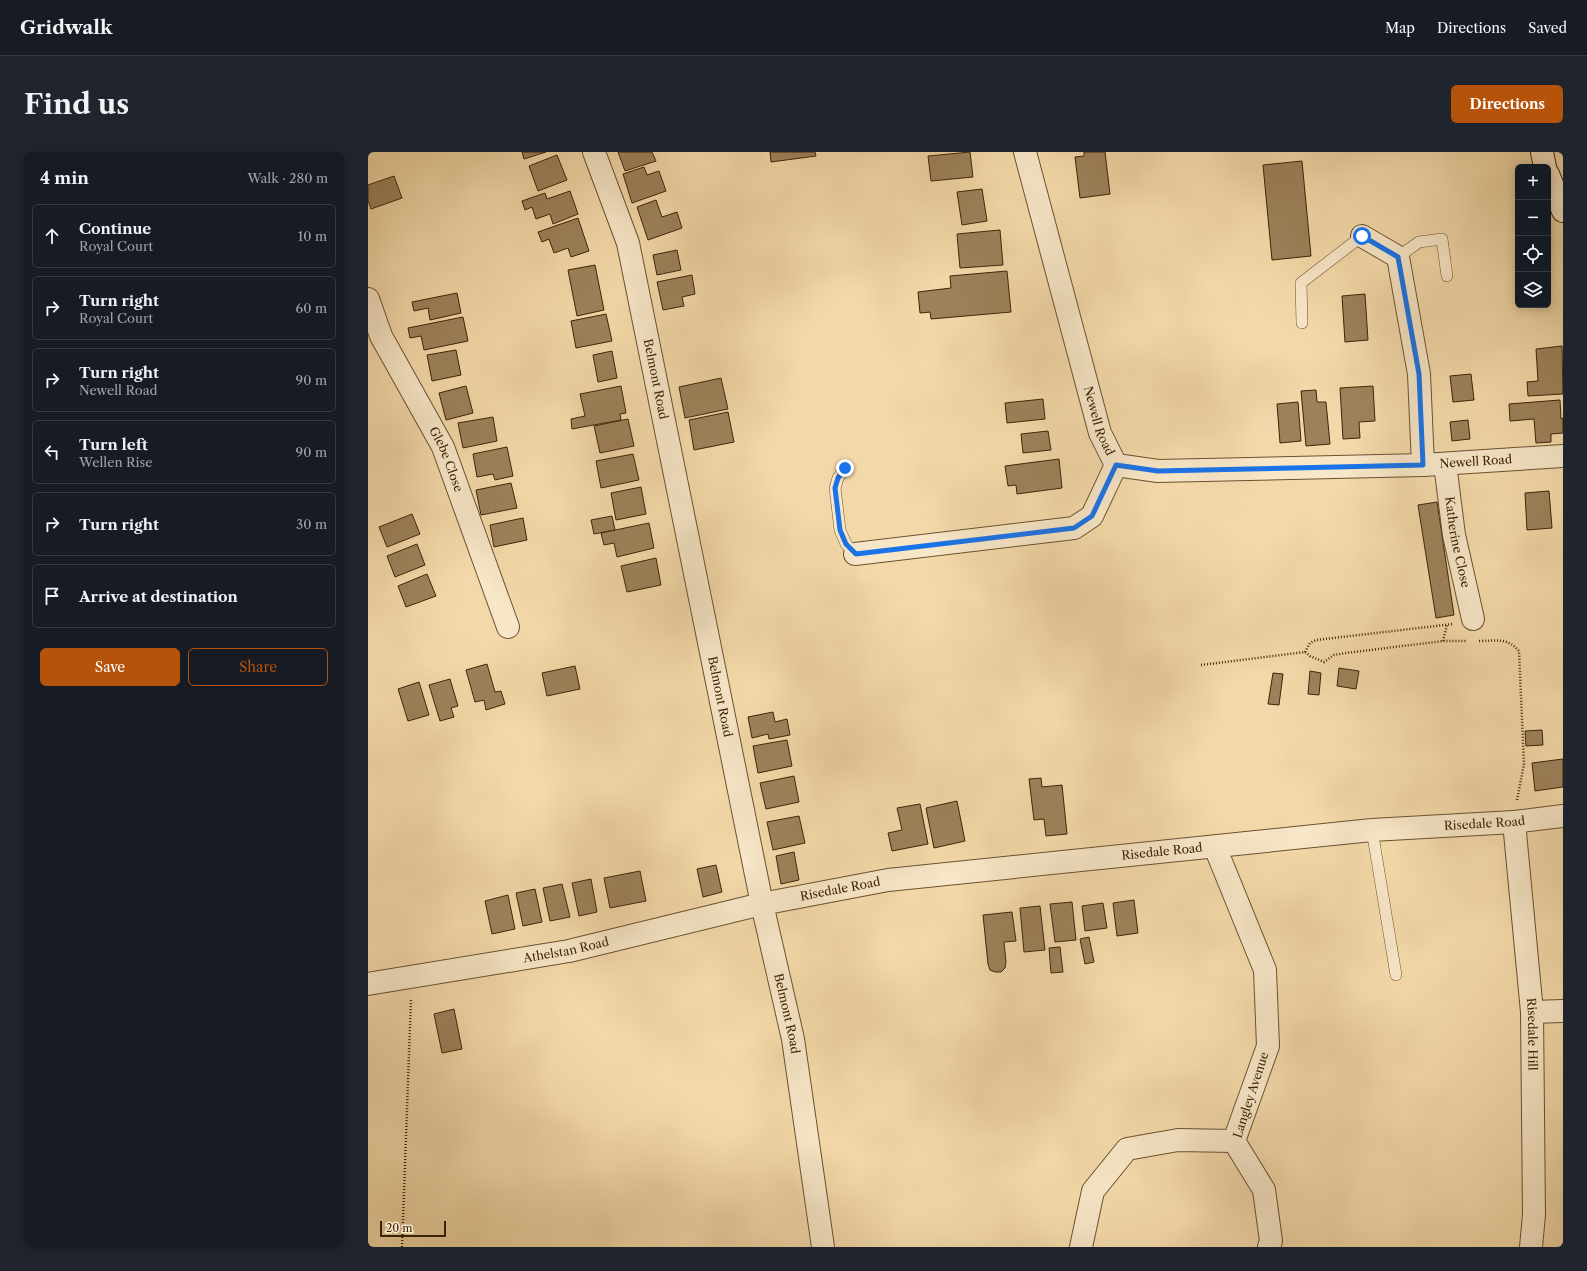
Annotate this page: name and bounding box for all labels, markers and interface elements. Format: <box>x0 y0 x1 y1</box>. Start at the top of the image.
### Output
text: Gridwalk <box>20 16 113 39</box>
text: Map <box>1385 19 1415 37</box>
text: Directions <box>1437 19 1506 37</box>
text: Saved <box>1528 19 1567 37</box>
button: Directions <box>1451 85 1563 123</box>
text: Find us <box>24 87 129 121</box>
map controls <box>1515 164 1551 308</box>
button: + <box>1515 164 1551 200</box>
text: 4 min <box>40 168 89 188</box>
text: Walk · 280 m <box>247 170 328 186</box>
button: − <box>1515 200 1551 236</box>
text: Continue <box>79 219 151 238</box>
icon: ahead <box>41 225 63 247</box>
route start <box>1353 227 1371 245</box>
text: 10 m <box>298 228 327 244</box>
button: locate <box>1515 236 1551 272</box>
text: Royal Court <box>79 238 153 254</box>
button: layers <box>1515 272 1551 308</box>
text: Turn right <box>79 291 159 310</box>
icon: right <box>41 297 63 319</box>
text: 60 m <box>296 300 327 316</box>
text: Royal Court <box>79 310 153 326</box>
street label: Belmont Road <box>641 337 672 421</box>
text: Turn right <box>79 363 159 382</box>
icon: right <box>41 369 63 391</box>
text: 90 m <box>296 372 327 388</box>
text: Newell Road <box>79 382 158 398</box>
street label: Newell Road <box>1081 384 1118 459</box>
street label: Glebe Close <box>426 424 467 494</box>
text: Turn left <box>79 435 148 454</box>
icon: left <box>41 441 63 463</box>
text: 90 m <box>296 444 327 460</box>
street label: Newell Road <box>1439 451 1513 471</box>
text: Wellen Rise <box>79 454 152 470</box>
route end <box>836 459 854 477</box>
street label: Katherine Close <box>1442 495 1474 589</box>
icon: right <box>41 513 63 535</box>
text: Turn right <box>79 515 159 534</box>
text: 30 m <box>296 516 327 532</box>
icon: arrive <box>41 585 63 607</box>
text: Arrive at destination <box>79 587 238 606</box>
button: Save <box>40 648 180 686</box>
button: Share <box>188 648 328 686</box>
street label: Belmont Road <box>705 655 736 739</box>
street label: Risedale Road <box>1444 813 1527 833</box>
street label: Risedale Road <box>1121 839 1204 863</box>
street label: Risedale Road <box>799 874 882 904</box>
street label: Athelstan Road <box>521 933 611 966</box>
street label: Belmont Road <box>771 972 803 1055</box>
street label: Risedale Hill <box>1524 997 1541 1071</box>
street label: Langley Avenue <box>1230 1050 1272 1140</box>
scale bar <box>380 1219 446 1238</box>
text: 20 m <box>386 1221 412 1235</box>

